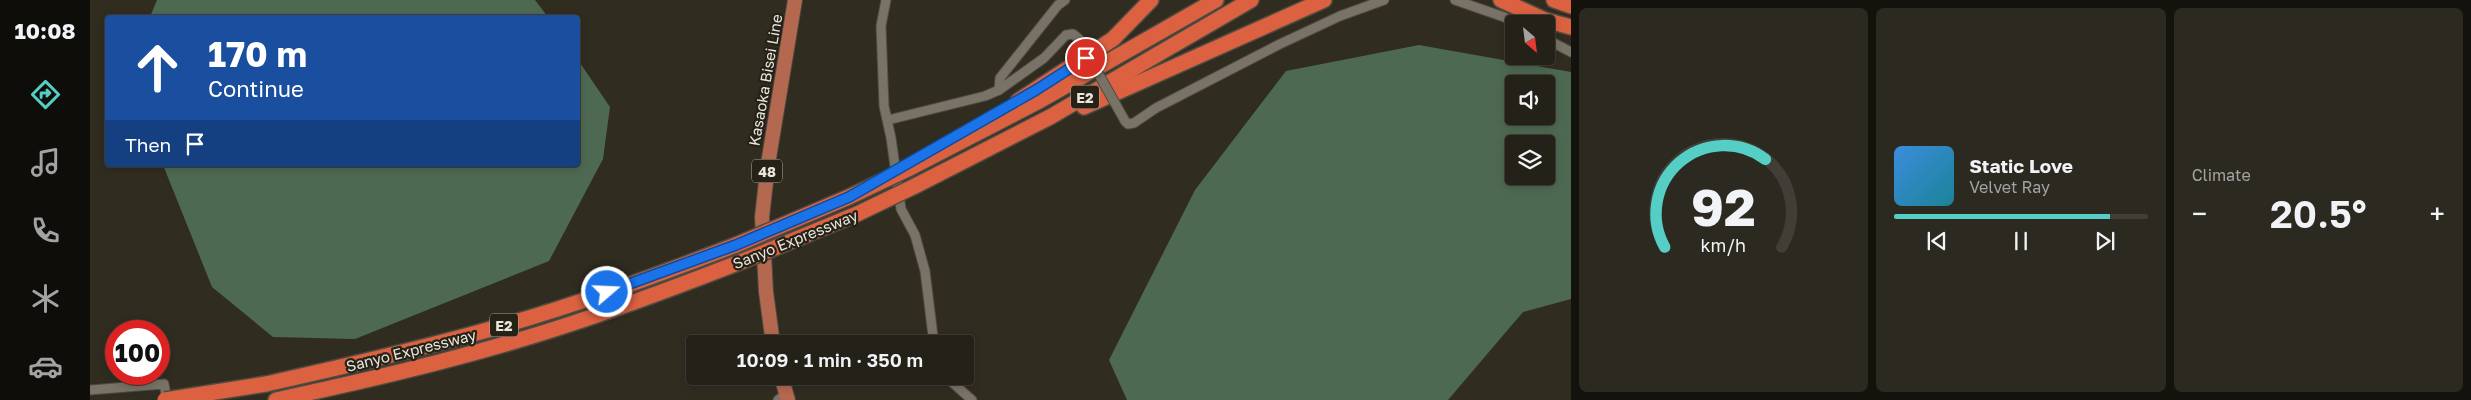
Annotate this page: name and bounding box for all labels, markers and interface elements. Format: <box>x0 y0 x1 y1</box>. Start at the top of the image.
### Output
street label: Kasaoka Bisei Line <box>745 12 786 147</box>
north arrow <box>1505 15 1555 65</box>
map controls <box>1505 15 1555 185</box>
text: 10:08 <box>14 17 76 44</box>
text: 170 m <box>208 33 307 75</box>
icon: ahead <box>125 35 190 100</box>
pin <box>1065 37 1107 79</box>
icon: arrive <box>1072 44 1100 72</box>
text: Continue <box>208 75 304 102</box>
button: sound <box>1505 75 1555 125</box>
icon: directions <box>28 77 63 112</box>
road number: E2 <box>1071 85 1099 108</box>
icon: arrive <box>181 130 209 158</box>
text: Then <box>125 133 171 156</box>
button: layers <box>1505 135 1555 185</box>
icon: music <box>28 145 63 180</box>
text: Static Love <box>1969 154 2073 177</box>
road number: 48 <box>752 160 782 182</box>
text: Climate <box>2192 165 2251 185</box>
text: 92 <box>1691 175 1756 237</box>
text: Velvet Ray <box>1969 177 2050 197</box>
text: 20.5° <box>2270 191 2367 236</box>
text: − <box>2192 197 2207 230</box>
text: + <box>2430 197 2445 230</box>
street label: Sanyo Expressway <box>730 205 861 272</box>
icon: phone <box>28 213 63 248</box>
icon: previous <box>1923 227 1951 255</box>
icon: pause <box>2007 227 2035 255</box>
icon: next <box>2091 227 2119 255</box>
text: km/h <box>1701 234 1746 256</box>
position arrow <box>580 265 632 317</box>
icon: climate <box>28 281 63 316</box>
road number: E2 <box>490 314 518 336</box>
speed limit sign: 100 <box>105 320 170 385</box>
street label: Sanyo Expressway <box>344 325 478 375</box>
text: 10:09 · 1 min · 350 m <box>737 348 923 371</box>
icon: car <box>28 349 63 384</box>

